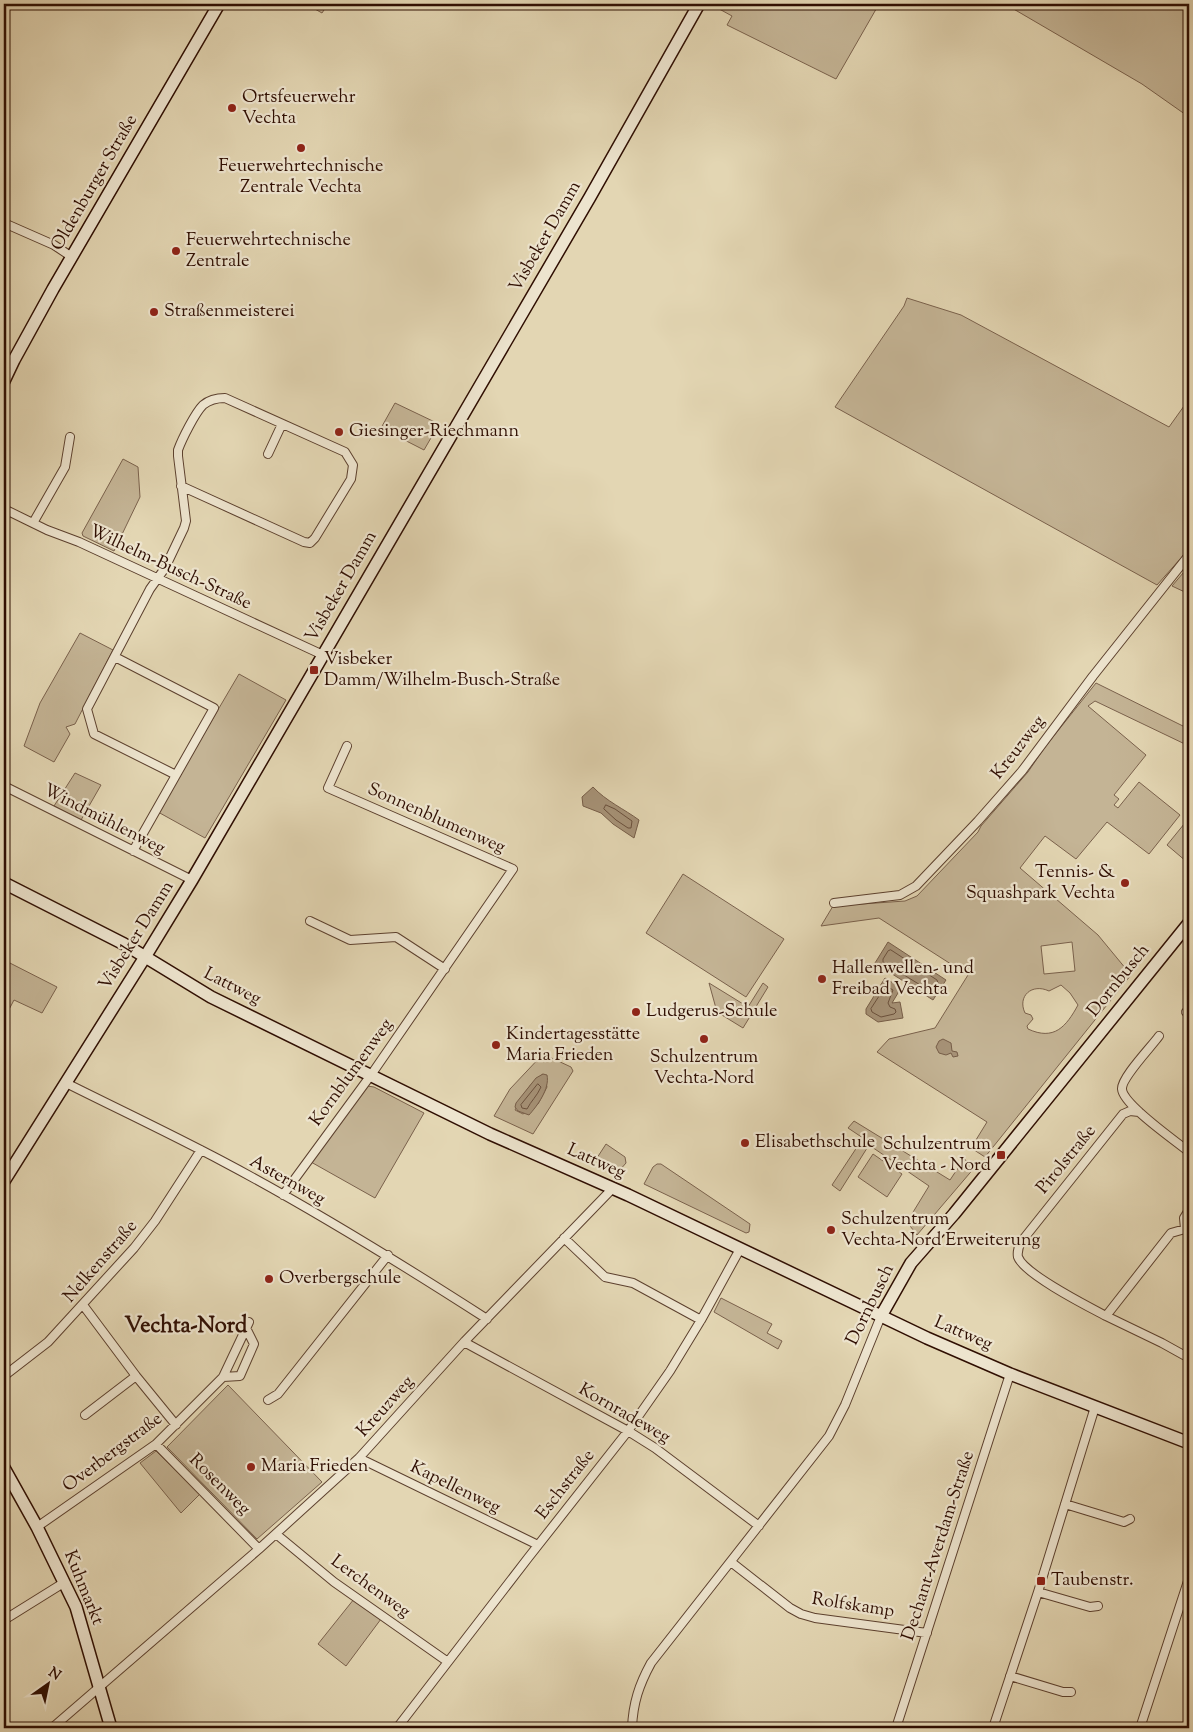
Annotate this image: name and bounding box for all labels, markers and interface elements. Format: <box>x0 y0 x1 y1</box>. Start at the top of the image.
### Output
place label: Ortsfeuerwehr Vechta <box>242 85 356 132</box>
marker: Ortsfeuerwehr Vechta <box>226 102 238 114</box>
street label: Oldenburger Straße <box>45 110 145 256</box>
marker: Feuerwehrtechnische Zentrale Vechta <box>295 142 307 154</box>
place label: Feuerwehrtechnische Zentrale Vechta <box>219 154 383 201</box>
street label: Visbeker Damm <box>504 177 588 297</box>
place label: Feuerwehrtechnische Zentrale <box>186 228 351 275</box>
marker: Feuerwehrtechnische Zentrale <box>170 245 182 257</box>
place label: Straßenmeisterei <box>164 299 295 325</box>
marker: Straßenmeisterei <box>148 306 160 318</box>
place label: Giesinger-Riechmann <box>349 419 519 445</box>
marker: Giesinger-Riechmann <box>333 426 345 438</box>
street label: Wilhelm-Busch-Straße <box>84 519 256 617</box>
street label: Visbeker Damm <box>300 527 384 647</box>
place label: Visbeker Damm/Wilhelm-Busch-Straße <box>324 647 560 694</box>
marker: Visbeker Damm/Wilhelm-Busch-Straße <box>308 664 320 676</box>
street label: Kreuzweg <box>986 710 1052 786</box>
street label: Sonnenblumenweg <box>363 777 509 861</box>
street label: Windmühlenweg <box>38 778 170 862</box>
place label: Tennis- & Squashpark Vechta <box>966 860 1115 907</box>
street label: Visbeker Damm <box>93 876 181 996</box>
marker: Tennis- & Squashpark Vechta <box>1119 877 1131 889</box>
street label: Dornbusch <box>1081 939 1157 1023</box>
place label: Hallenwellen- und Freibad Vechta <box>832 956 974 1003</box>
street label: Lattweg <box>199 961 265 1013</box>
marker: Hallenwellen- und Freibad Vechta <box>816 973 828 985</box>
place label: Ludgerus-Schule <box>646 999 777 1025</box>
marker: Ludgerus-Schule <box>630 1006 642 1018</box>
street label: Kornblumenweg <box>304 1014 400 1132</box>
place label: Kindertagesstätte Maria Frieden <box>506 1022 640 1069</box>
marker: Schulzentrum Vechta-Nord <box>698 1033 710 1045</box>
marker: Kindertagesstätte Maria Frieden <box>490 1039 502 1051</box>
place label: Schulzentrum Vechta-Nord <box>650 1045 758 1092</box>
street label: Pirolstraße <box>1031 1120 1103 1200</box>
place label: Elisabethschule <box>755 1130 875 1156</box>
place label: Schulzentrum Vechta - Nord <box>882 1132 991 1179</box>
marker: Elisabethschule <box>739 1137 751 1149</box>
street label: Lattweg <box>563 1138 630 1186</box>
street label: Asternweg <box>244 1149 330 1213</box>
marker: Schulzentrum Vechta - Nord <box>995 1149 1007 1161</box>
place label: Schulzentrum Vechta-Nord Erweiterung <box>841 1207 1040 1254</box>
street label: Nelkenstraße <box>58 1215 144 1309</box>
marker: Schulzentrum Vechta-Nord Erweiterung <box>825 1224 837 1236</box>
street label: Dornbusch <box>840 1260 902 1350</box>
place label: Overbergschule <box>279 1266 401 1292</box>
marker: Overbergschule <box>263 1273 275 1285</box>
street label: Lattweg <box>930 1310 997 1358</box>
district label: Vechta-Nord <box>125 1311 248 1343</box>
street label: Kreuzweg <box>351 1370 421 1444</box>
street label: Kornradeweg <box>573 1377 675 1451</box>
street label: Overbergstraße <box>58 1407 168 1499</box>
street label: Eschstraße <box>530 1444 602 1526</box>
street label: Rosenweg <box>182 1448 256 1522</box>
street label: Dechant-Averdam-Straße <box>896 1448 982 1644</box>
place label: Maria Frieden <box>261 1454 369 1480</box>
street label: Kapellenweg <box>405 1455 505 1521</box>
marker: Maria Frieden <box>245 1461 257 1473</box>
street label: Kuhmarkt <box>56 1547 110 1629</box>
street label: Lerchenweg <box>325 1549 415 1625</box>
place label: Taubenstr. <box>1051 1568 1134 1594</box>
marker: Taubenstr. <box>1035 1575 1047 1587</box>
street label: Rolfskamp <box>810 1587 896 1625</box>
north arrow <box>22 1660 72 1710</box>
text: N <box>44 1663 64 1686</box>

